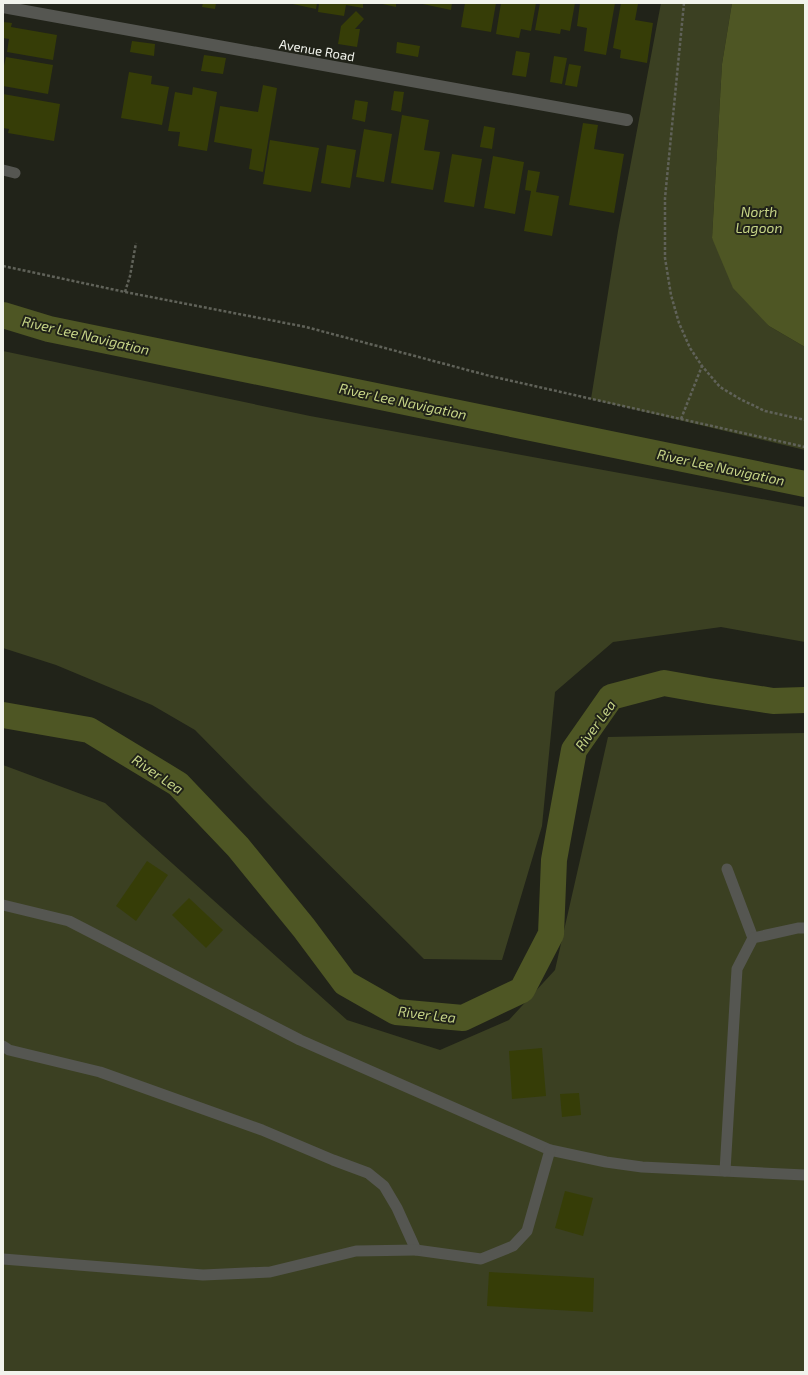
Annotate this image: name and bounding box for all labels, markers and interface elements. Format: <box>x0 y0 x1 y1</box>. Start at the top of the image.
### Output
street label: Avenue Road <box>278 35 356 65</box>
water label: North Lagoon <box>735 203 783 236</box>
water label: River Lee Navigation <box>21 312 151 358</box>
water label: River Lee Navigation <box>338 379 468 423</box>
water label: River Lee Navigation <box>656 445 786 489</box>
water label: River Lea <box>571 697 619 753</box>
water label: River Lea <box>129 751 187 797</box>
water label: River Lea <box>397 1002 457 1026</box>

